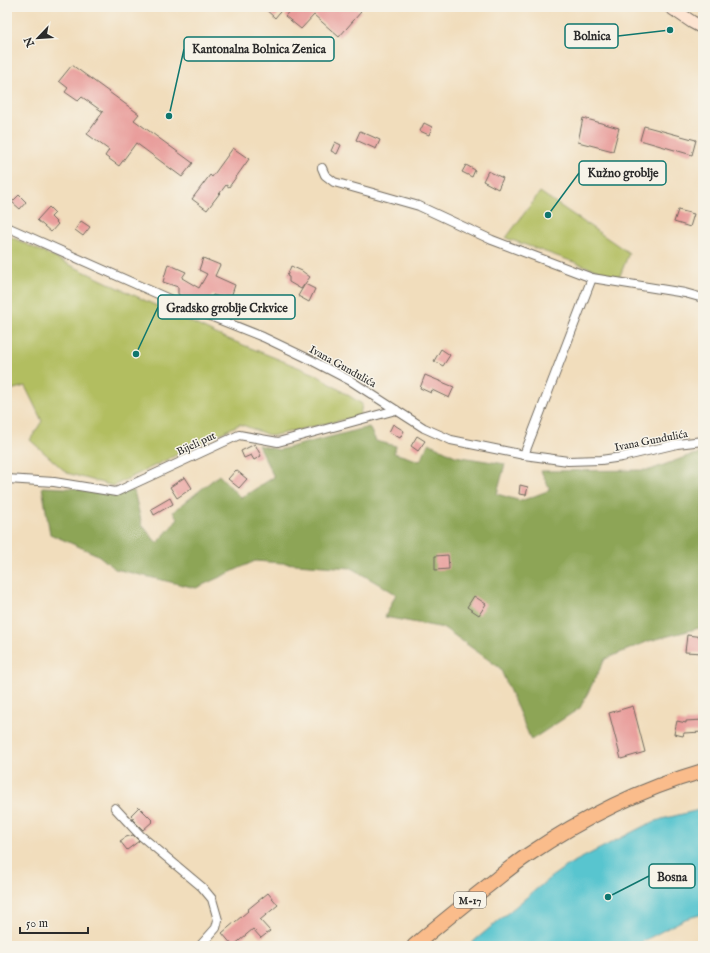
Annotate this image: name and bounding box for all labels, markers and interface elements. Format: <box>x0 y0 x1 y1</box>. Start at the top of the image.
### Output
north arrow <box>18 18 58 58</box>
callout: Bolnica <box>565 24 618 48</box>
text: Bolnica <box>573 29 612 44</box>
text: N <box>21 34 39 50</box>
callout: Kantonalna Bolnica Zenica <box>184 37 334 61</box>
text: Kantonalna Bolnica Zenica <box>192 42 327 57</box>
callout: Kužno groblje <box>579 161 666 185</box>
text: Kužno groblje <box>587 166 659 182</box>
callout: Gradsko groblje Crkvice <box>158 295 295 319</box>
text: Gradsko groblje Crkvice <box>166 301 288 317</box>
street label: Ivana Gundulića <box>307 343 379 391</box>
street label: Ivana Gundulića <box>613 427 689 455</box>
street label: Bijeli put <box>175 429 218 459</box>
callout: Bosna <box>649 864 695 888</box>
text: Bosna <box>657 870 688 885</box>
road number: M-17 <box>454 892 486 908</box>
scale bar <box>20 909 88 935</box>
text: 50 m <box>26 916 48 931</box>

